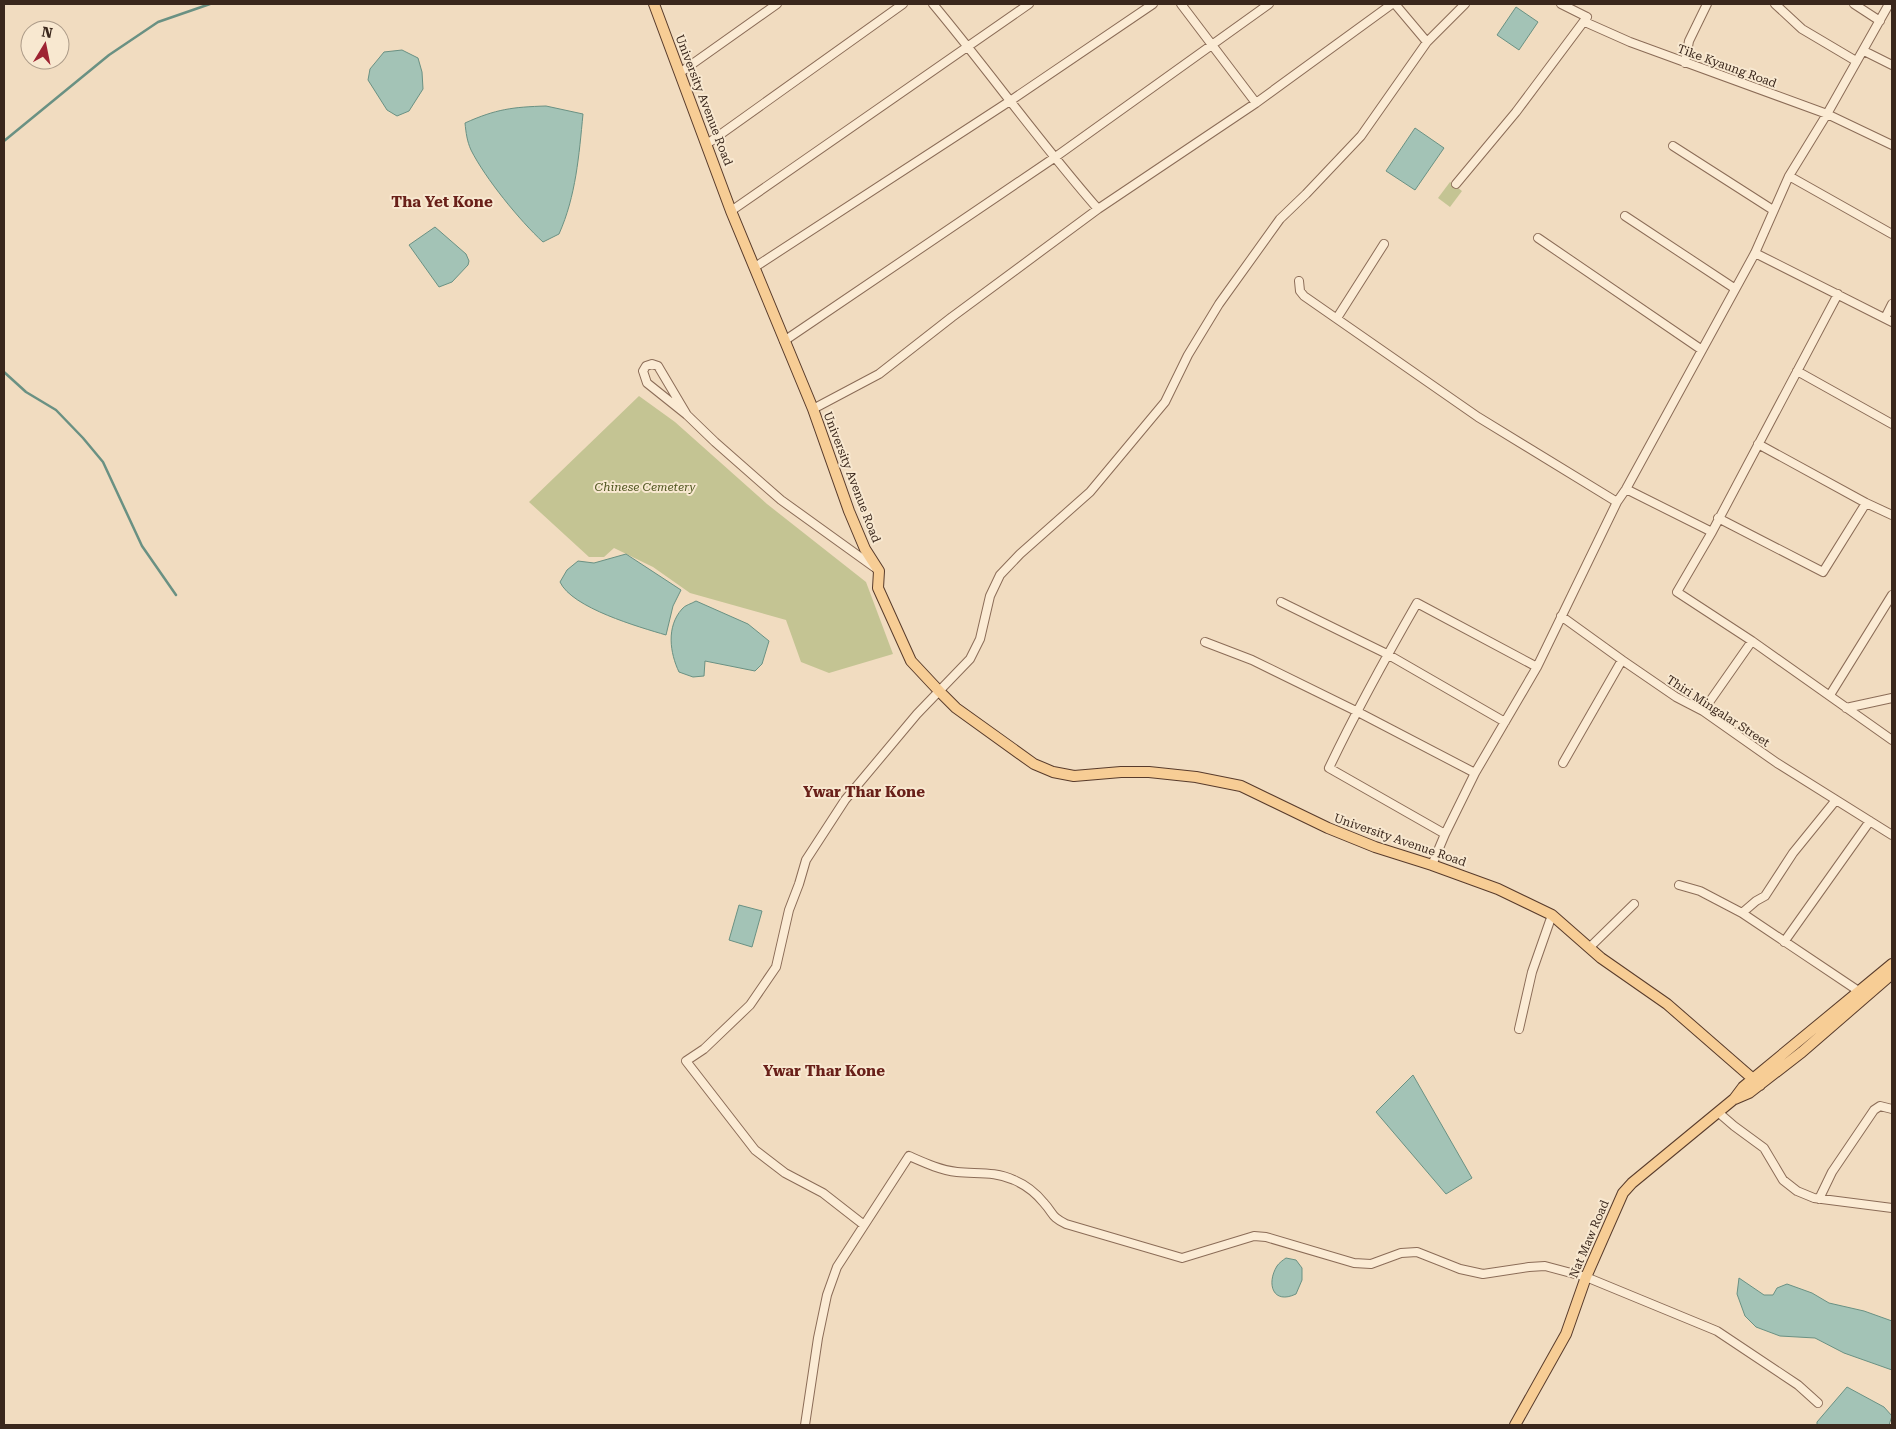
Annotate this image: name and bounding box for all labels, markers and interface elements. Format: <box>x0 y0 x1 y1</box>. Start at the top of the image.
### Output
north arrow <box>20 20 70 70</box>
text: N <box>41 23 54 41</box>
street label: University Avenue Road <box>673 33 736 168</box>
street label: Tike Kyaung Road <box>1675 42 1779 91</box>
district label: Tha Yet Kone <box>391 193 493 211</box>
street label: University Avenue Road <box>821 410 884 545</box>
park label: Chinese Cemetery <box>595 480 696 494</box>
street label: Thiri Mingalar Street <box>1664 672 1773 750</box>
district label: Ywar Thar Kone <box>803 783 925 801</box>
street label: University Avenue Road <box>1332 811 1468 869</box>
district label: Ywar Thar Kone <box>763 1062 885 1080</box>
street label: Nat Maw Road <box>1566 1198 1612 1280</box>

